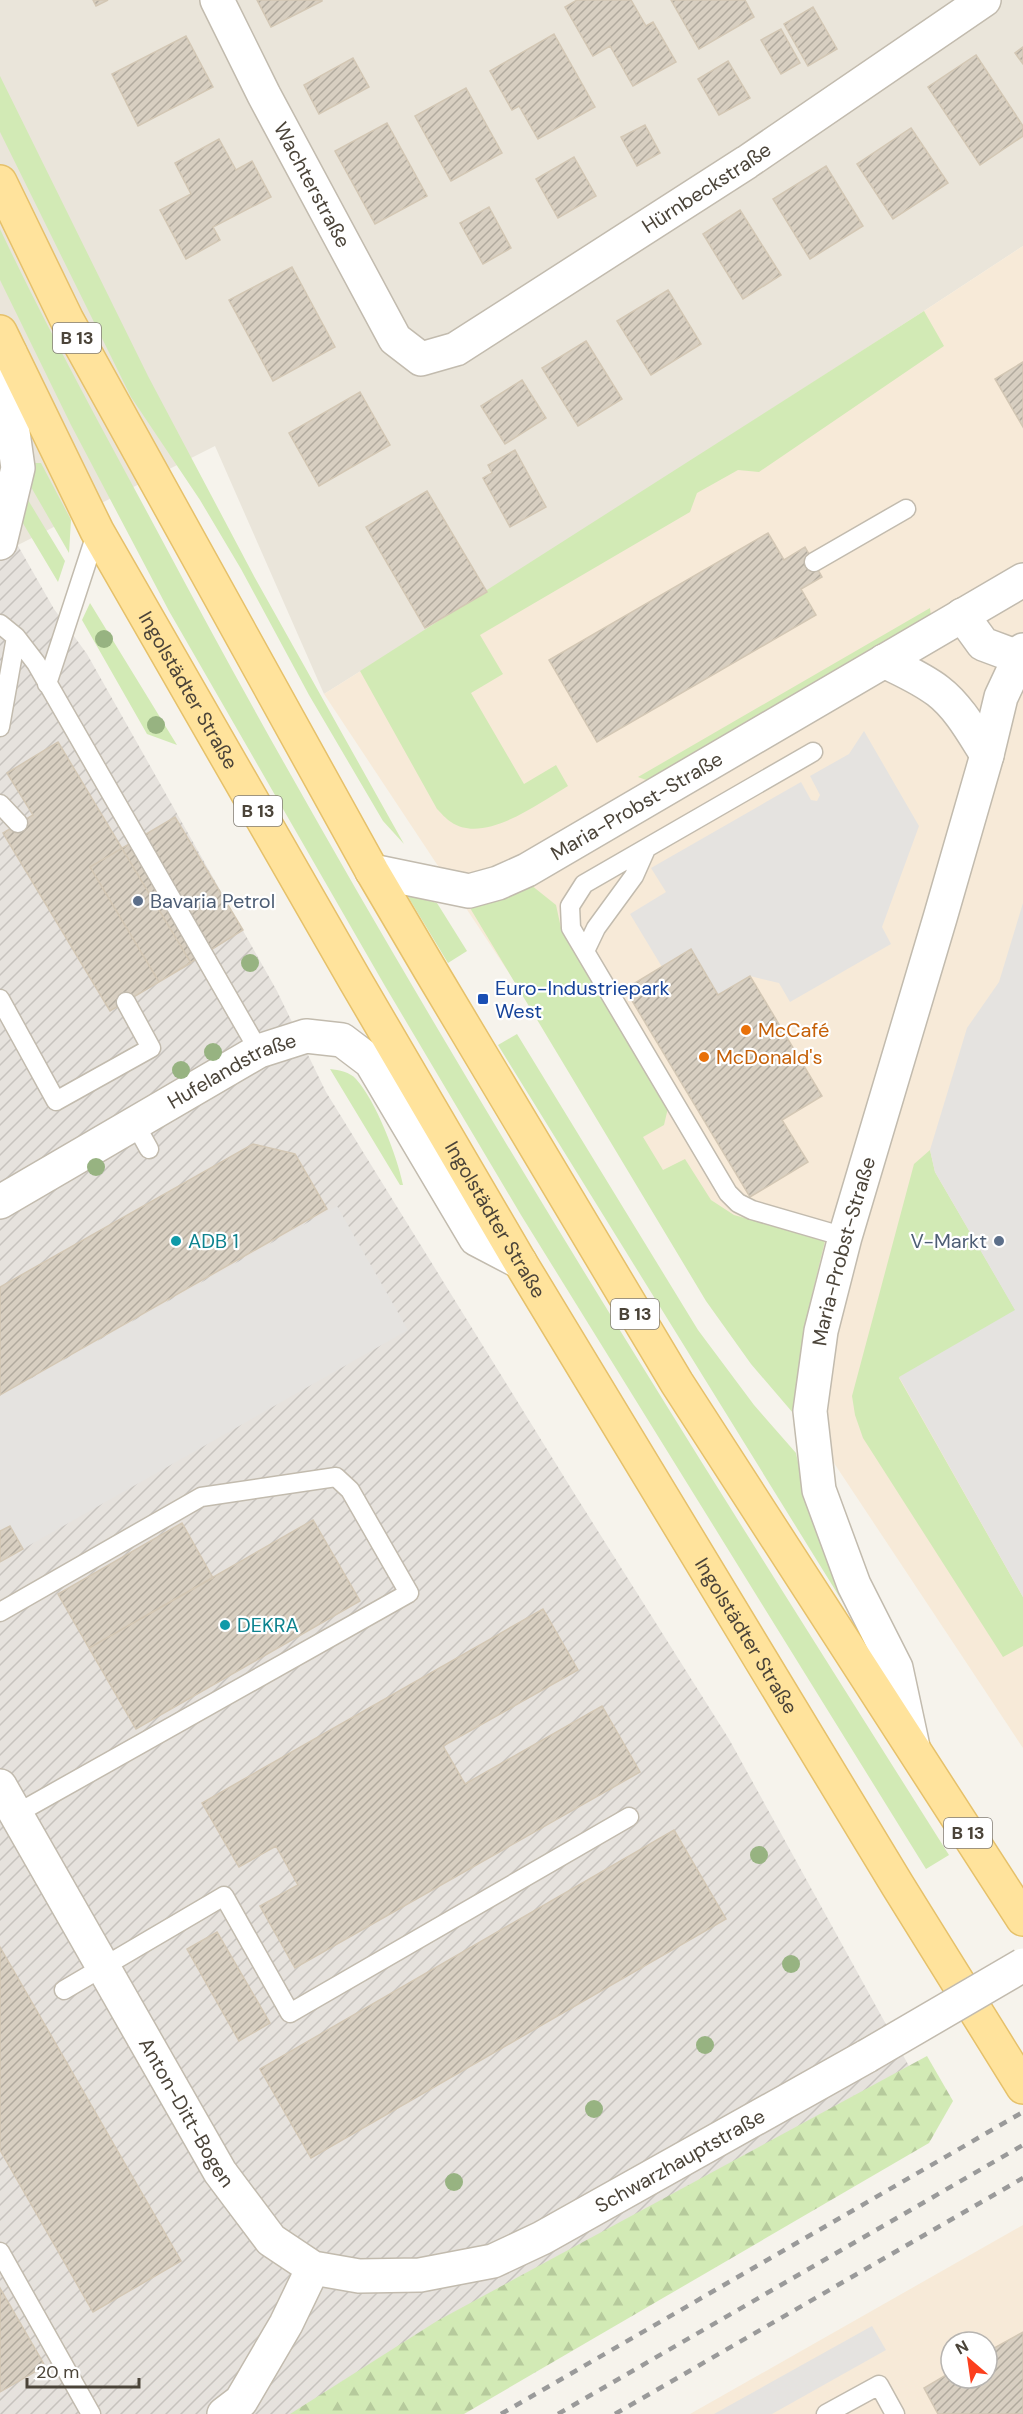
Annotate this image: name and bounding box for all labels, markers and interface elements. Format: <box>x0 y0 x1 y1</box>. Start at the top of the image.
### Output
street label: Wachterstraße <box>268 118 357 252</box>
street label: Hürnbeckstraße <box>637 136 776 239</box>
road number: B 13 <box>53 323 101 353</box>
street label: Ingolstädter Straße <box>133 607 244 774</box>
street label: Maria-Probst-Straße <box>546 745 727 866</box>
road number: B 13 <box>234 796 282 826</box>
place label: Bavaria Petrol <box>150 888 275 914</box>
marker: Bavaria Petrol <box>131 894 145 908</box>
place label: Euro-Industriepark West <box>495 975 670 1024</box>
marker: Euro-Industriepark West <box>476 992 490 1006</box>
place label: McCafé <box>758 1017 829 1043</box>
marker: McCafé <box>739 1023 753 1037</box>
street label: Hufelandstraße <box>163 1027 300 1115</box>
place label: McDonald's <box>716 1044 822 1070</box>
marker: McDonald's <box>697 1050 711 1064</box>
street label: Ingolstädter Straße <box>439 1136 552 1303</box>
street label: Maria-Probst-Straße <box>806 1154 881 1347</box>
place label: ADB 1 <box>188 1228 239 1254</box>
place label: V-Markt <box>911 1228 987 1254</box>
marker: ADB 1 <box>169 1234 183 1248</box>
marker: V-Markt <box>992 1234 1006 1248</box>
road number: B 13 <box>611 1299 659 1329</box>
street label: Ingolstädter Straße <box>689 1553 804 1719</box>
place label: DEKRA <box>237 1612 299 1638</box>
marker: DEKRA <box>218 1618 232 1632</box>
road number: B 13 <box>944 1818 992 1848</box>
street label: Anton-Ditt-Bogen <box>133 2033 240 2193</box>
street label: Schwarzhauptstraße <box>590 2103 770 2219</box>
north arrow <box>939 2330 999 2390</box>
text: N <box>952 2335 972 2359</box>
scale bar <box>27 2351 140 2389</box>
text: 20 m <box>36 2360 79 2384</box>

